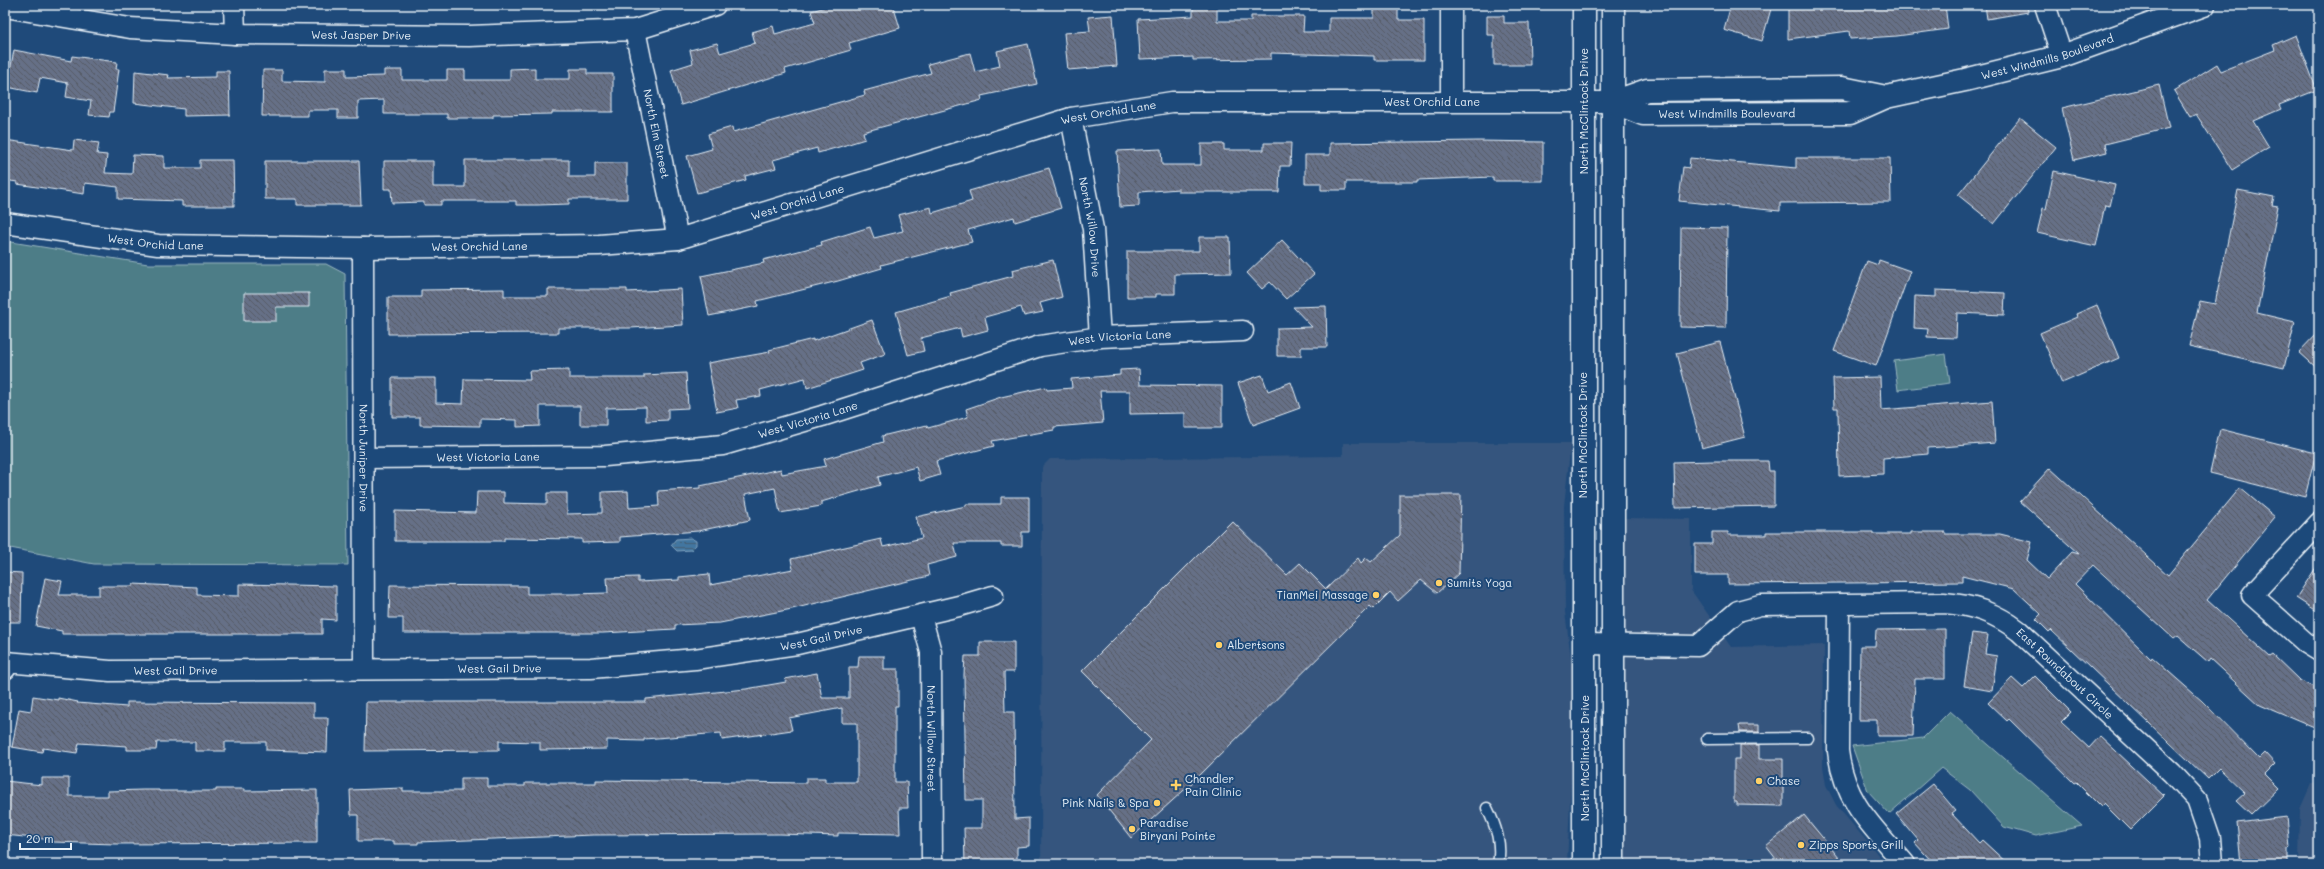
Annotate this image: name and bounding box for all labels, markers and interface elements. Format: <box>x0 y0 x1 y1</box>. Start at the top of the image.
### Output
street label: West Jasper Drive <box>311 27 411 43</box>
street label: West Windmills Boulevard <box>1980 30 2115 83</box>
street label: North McClintock Drive <box>1576 48 1591 174</box>
street label: North Elm Street <box>640 88 673 180</box>
street label: West Orchid Lane <box>1383 94 1480 109</box>
street label: West Orchid Lane <box>1059 97 1157 128</box>
street label: West Windmills Boulevard <box>1658 105 1795 121</box>
street label: North Willow Drive <box>1076 176 1104 278</box>
street label: West Orchid Lane <box>749 180 846 223</box>
street label: West Orchid Lane <box>107 230 204 253</box>
street label: West Orchid Lane <box>431 238 528 254</box>
street label: West Victoria Lane <box>1067 326 1172 349</box>
street label: North McClintock Drive <box>1575 372 1590 498</box>
street label: West Victoria Lane <box>756 397 860 441</box>
street label: North Juniper Drive <box>356 404 372 512</box>
street label: West Victoria Lane <box>436 449 540 464</box>
place label: Sumits Yoga <box>1447 575 1512 590</box>
marker: Sumits Yoga <box>1434 578 1444 588</box>
place label: TianMei Massage <box>1277 587 1368 602</box>
marker: TianMei Massage <box>1371 590 1381 600</box>
street label: West Gail Drive <box>779 621 864 653</box>
street label: East Roundabout Circle <box>2014 624 2117 722</box>
place label: Albertsons <box>1227 637 1285 652</box>
marker: Albertsons <box>1214 640 1224 650</box>
street label: West Gail Drive <box>457 660 542 676</box>
street label: West Gail Drive <box>133 662 218 678</box>
street label: North Willow Street <box>924 685 940 792</box>
street label: North McClintock Drive <box>1577 695 1592 821</box>
place label: Chandler Pain Clinic <box>1185 771 1241 799</box>
place label: Chase <box>1767 773 1800 788</box>
marker: Chase <box>1754 776 1764 786</box>
marker: Chandler Pain Clinic <box>1170 779 1182 791</box>
place label: Pink Nails & Spa <box>1062 795 1149 810</box>
marker: Pink Nails & Spa <box>1152 798 1162 808</box>
place label: Paradise Biryani Pointe <box>1140 815 1216 843</box>
marker: Paradise Biryani Pointe <box>1127 824 1137 834</box>
scale bar <box>20 825 71 851</box>
text: 20 m <box>26 830 54 846</box>
place label: Zipps Sports Grill <box>1809 837 1904 852</box>
marker: Zipps Sports Grill <box>1796 840 1806 850</box>

